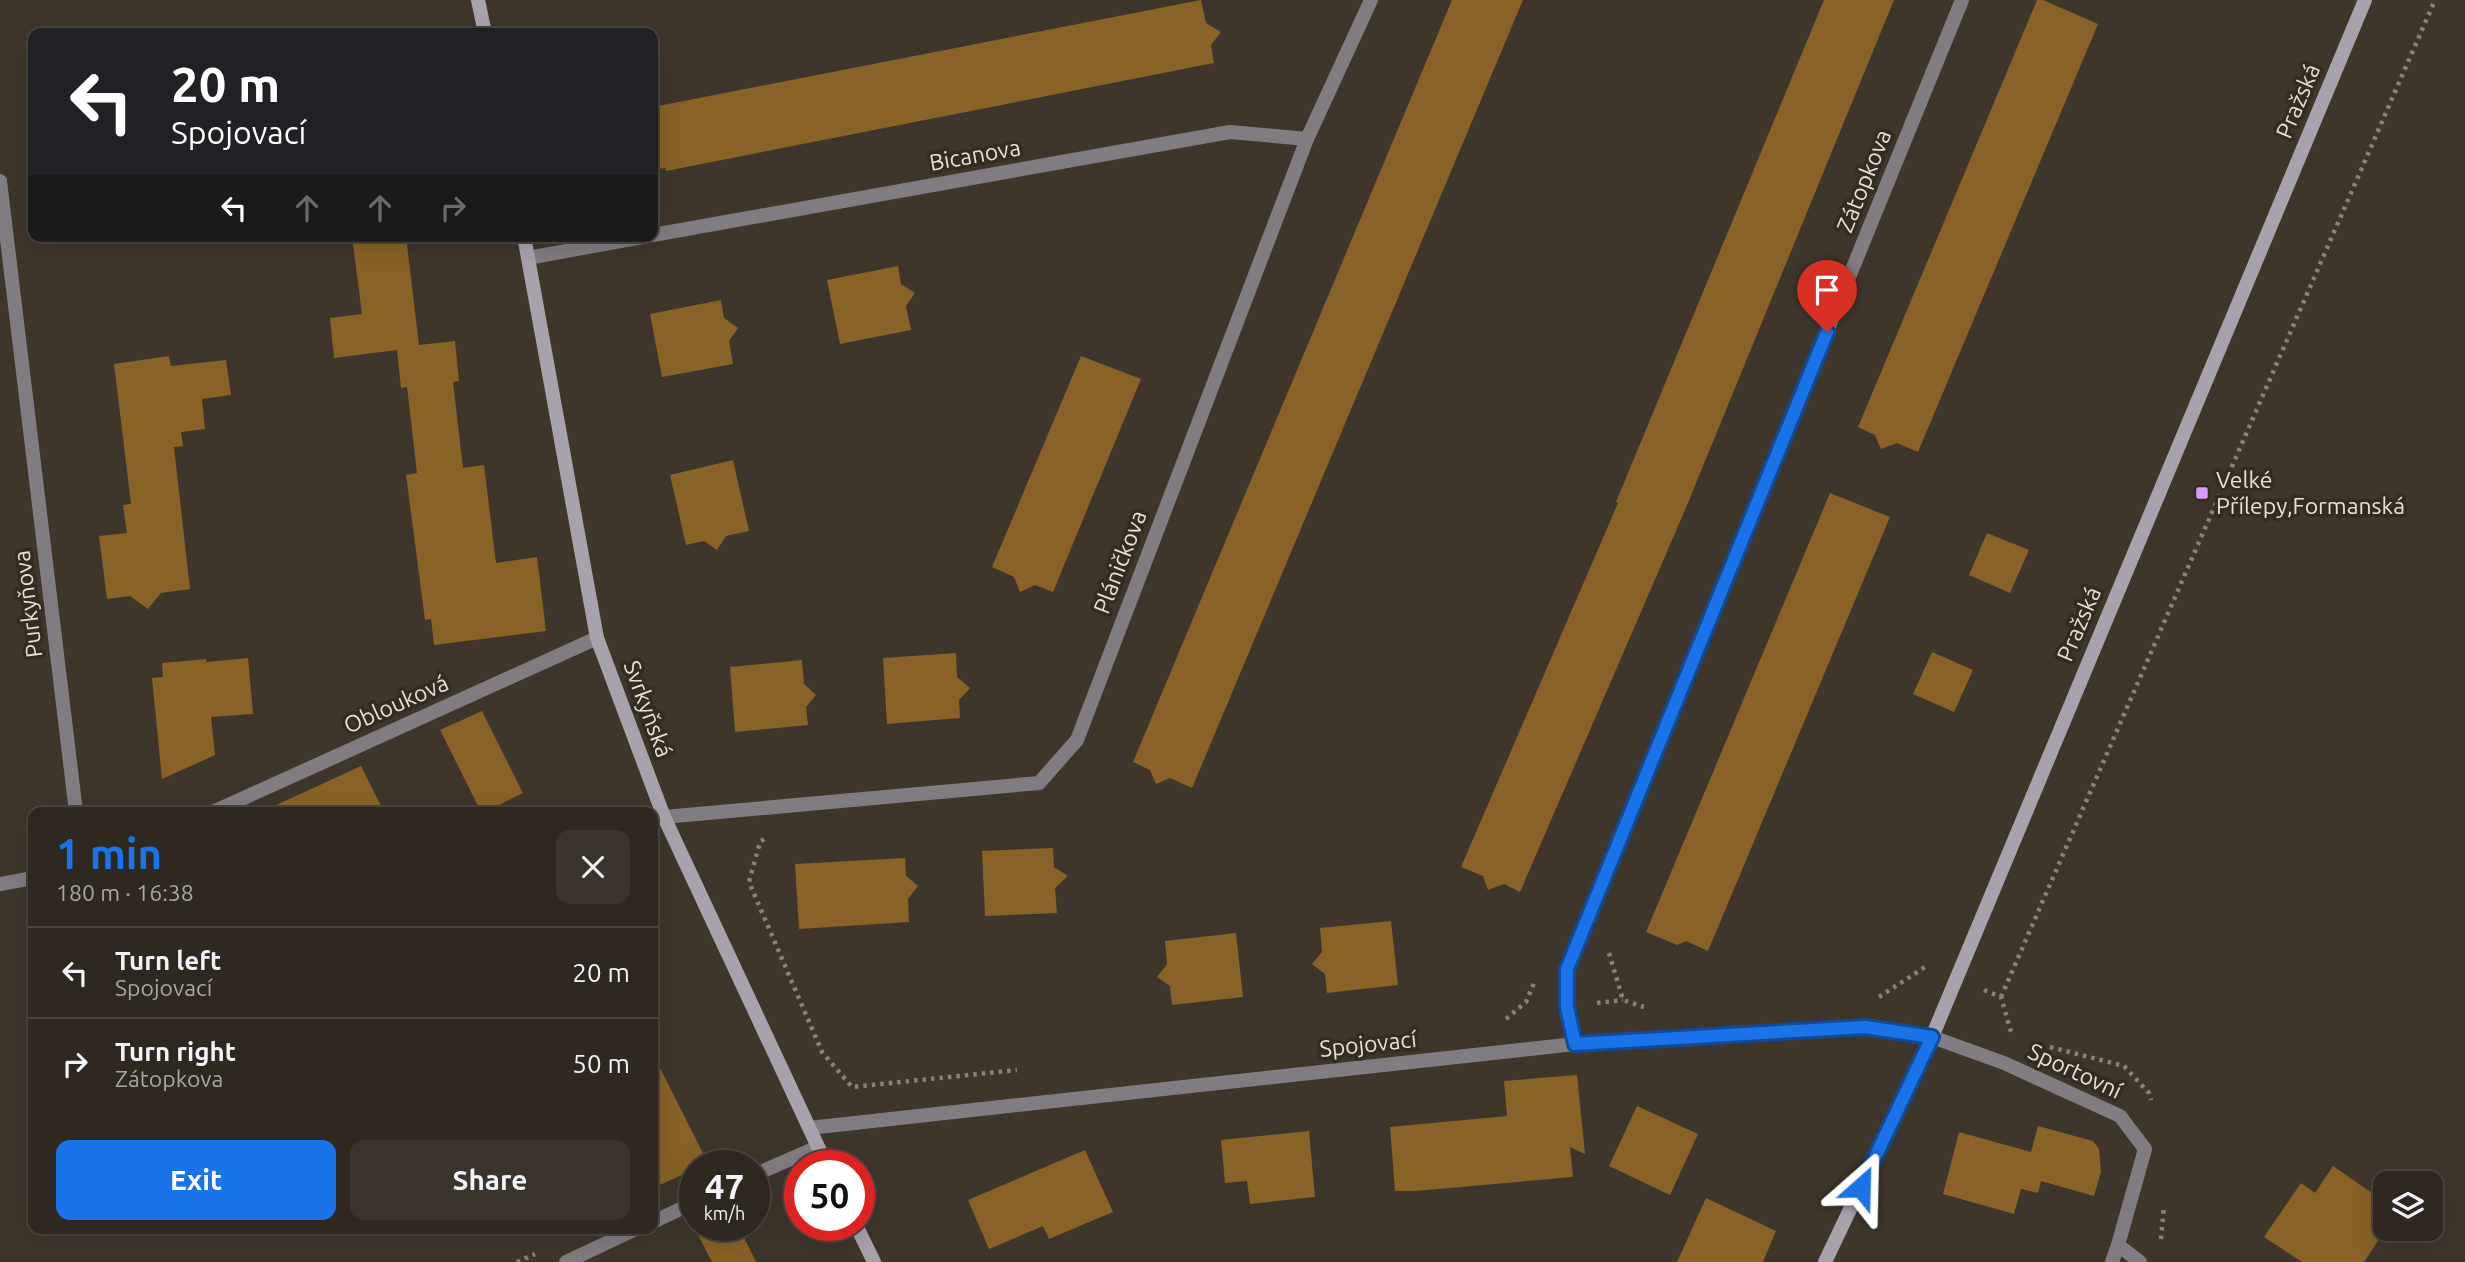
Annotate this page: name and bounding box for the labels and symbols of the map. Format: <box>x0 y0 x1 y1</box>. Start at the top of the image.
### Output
street label: Pražská <box>2271 60 2324 142</box>
street label: Zátopkova <box>1832 126 1895 236</box>
street label: Bicanova <box>927 134 1022 175</box>
pin <box>1797 260 1857 332</box>
place label: Velké Přílepy,Formanská <box>2216 467 2405 518</box>
marker: Velké Přílepy,Formanská <box>2194 485 2210 501</box>
street label: Pláničkova <box>1088 507 1151 617</box>
street label: Purkyňova <box>9 549 46 659</box>
street label: Pražská <box>2052 583 2105 665</box>
street label: Svrkyňská <box>619 657 677 761</box>
street label: Oblouková <box>340 669 452 738</box>
street label: Spojovací <box>1318 1026 1418 1061</box>
street label: Sportovní <box>2025 1038 2126 1103</box>
speed limit sign: 50 <box>784 1150 875 1241</box>
position arrow <box>1824 1150 1898 1224</box>

